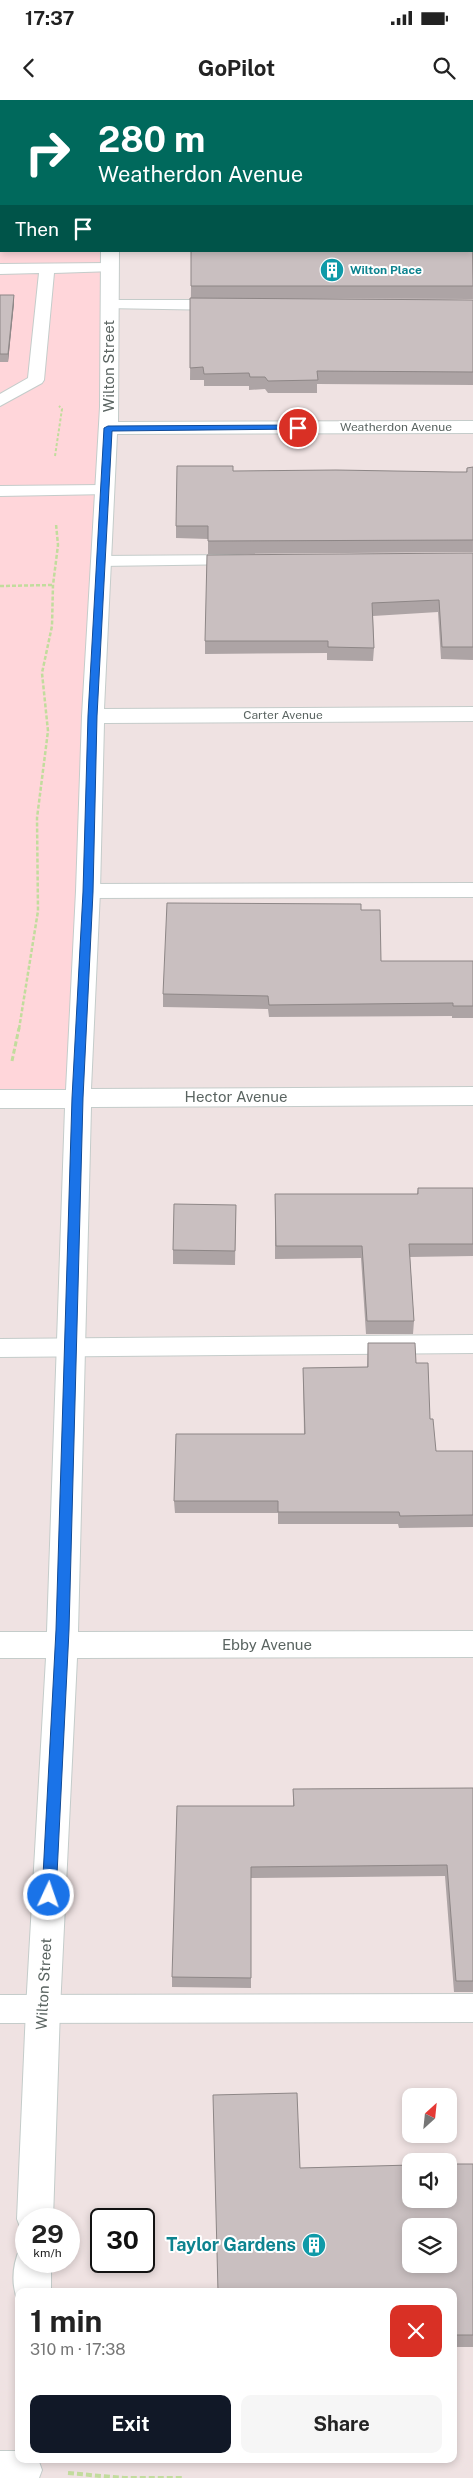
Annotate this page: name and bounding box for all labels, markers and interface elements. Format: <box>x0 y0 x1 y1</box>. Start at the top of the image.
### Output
text: 17:37 <box>25 7 74 29</box>
icon: back <box>15 54 43 82</box>
icon: search <box>430 54 458 82</box>
text: GoPilot <box>198 55 275 81</box>
text: 280 m <box>98 119 205 160</box>
icon: right <box>15 120 80 185</box>
text: Weatherdon Avenue <box>98 161 303 187</box>
icon: arrive <box>69 215 97 243</box>
text: Then <box>15 218 59 240</box>
building icon: Wilton Place <box>319 257 345 283</box>
place label: Wilton Place <box>350 263 422 277</box>
street label: Wilton Street <box>100 320 117 412</box>
pin <box>277 407 319 449</box>
icon: arrive <box>284 414 312 442</box>
street label: Weatherdon Avenue <box>340 420 452 434</box>
street label: Carter Avenue <box>243 708 323 722</box>
street label: Hector Avenue <box>185 1088 287 1105</box>
street label: Ebby Avenue <box>222 1636 312 1653</box>
position arrow <box>22 1868 74 1920</box>
street label: Wilton Street <box>33 1937 54 2031</box>
north arrow <box>402 2088 458 2142</box>
map controls <box>402 2088 457 2273</box>
button: sound <box>402 2153 457 2208</box>
speed limit sign: 30 <box>90 2208 155 2273</box>
button: layers <box>402 2218 457 2273</box>
text: 29 <box>31 2219 64 2249</box>
building icon: Taylor Gardens <box>301 2232 327 2258</box>
place label: Taylor Gardens <box>166 2234 296 2255</box>
text: km/h <box>33 2246 62 2260</box>
text: 1 min <box>30 2303 102 2339</box>
button: close <box>390 2305 442 2357</box>
text: 310 m · 17:38 <box>30 2340 126 2359</box>
button: Exit <box>30 2395 231 2453</box>
button: Share <box>241 2395 442 2453</box>

